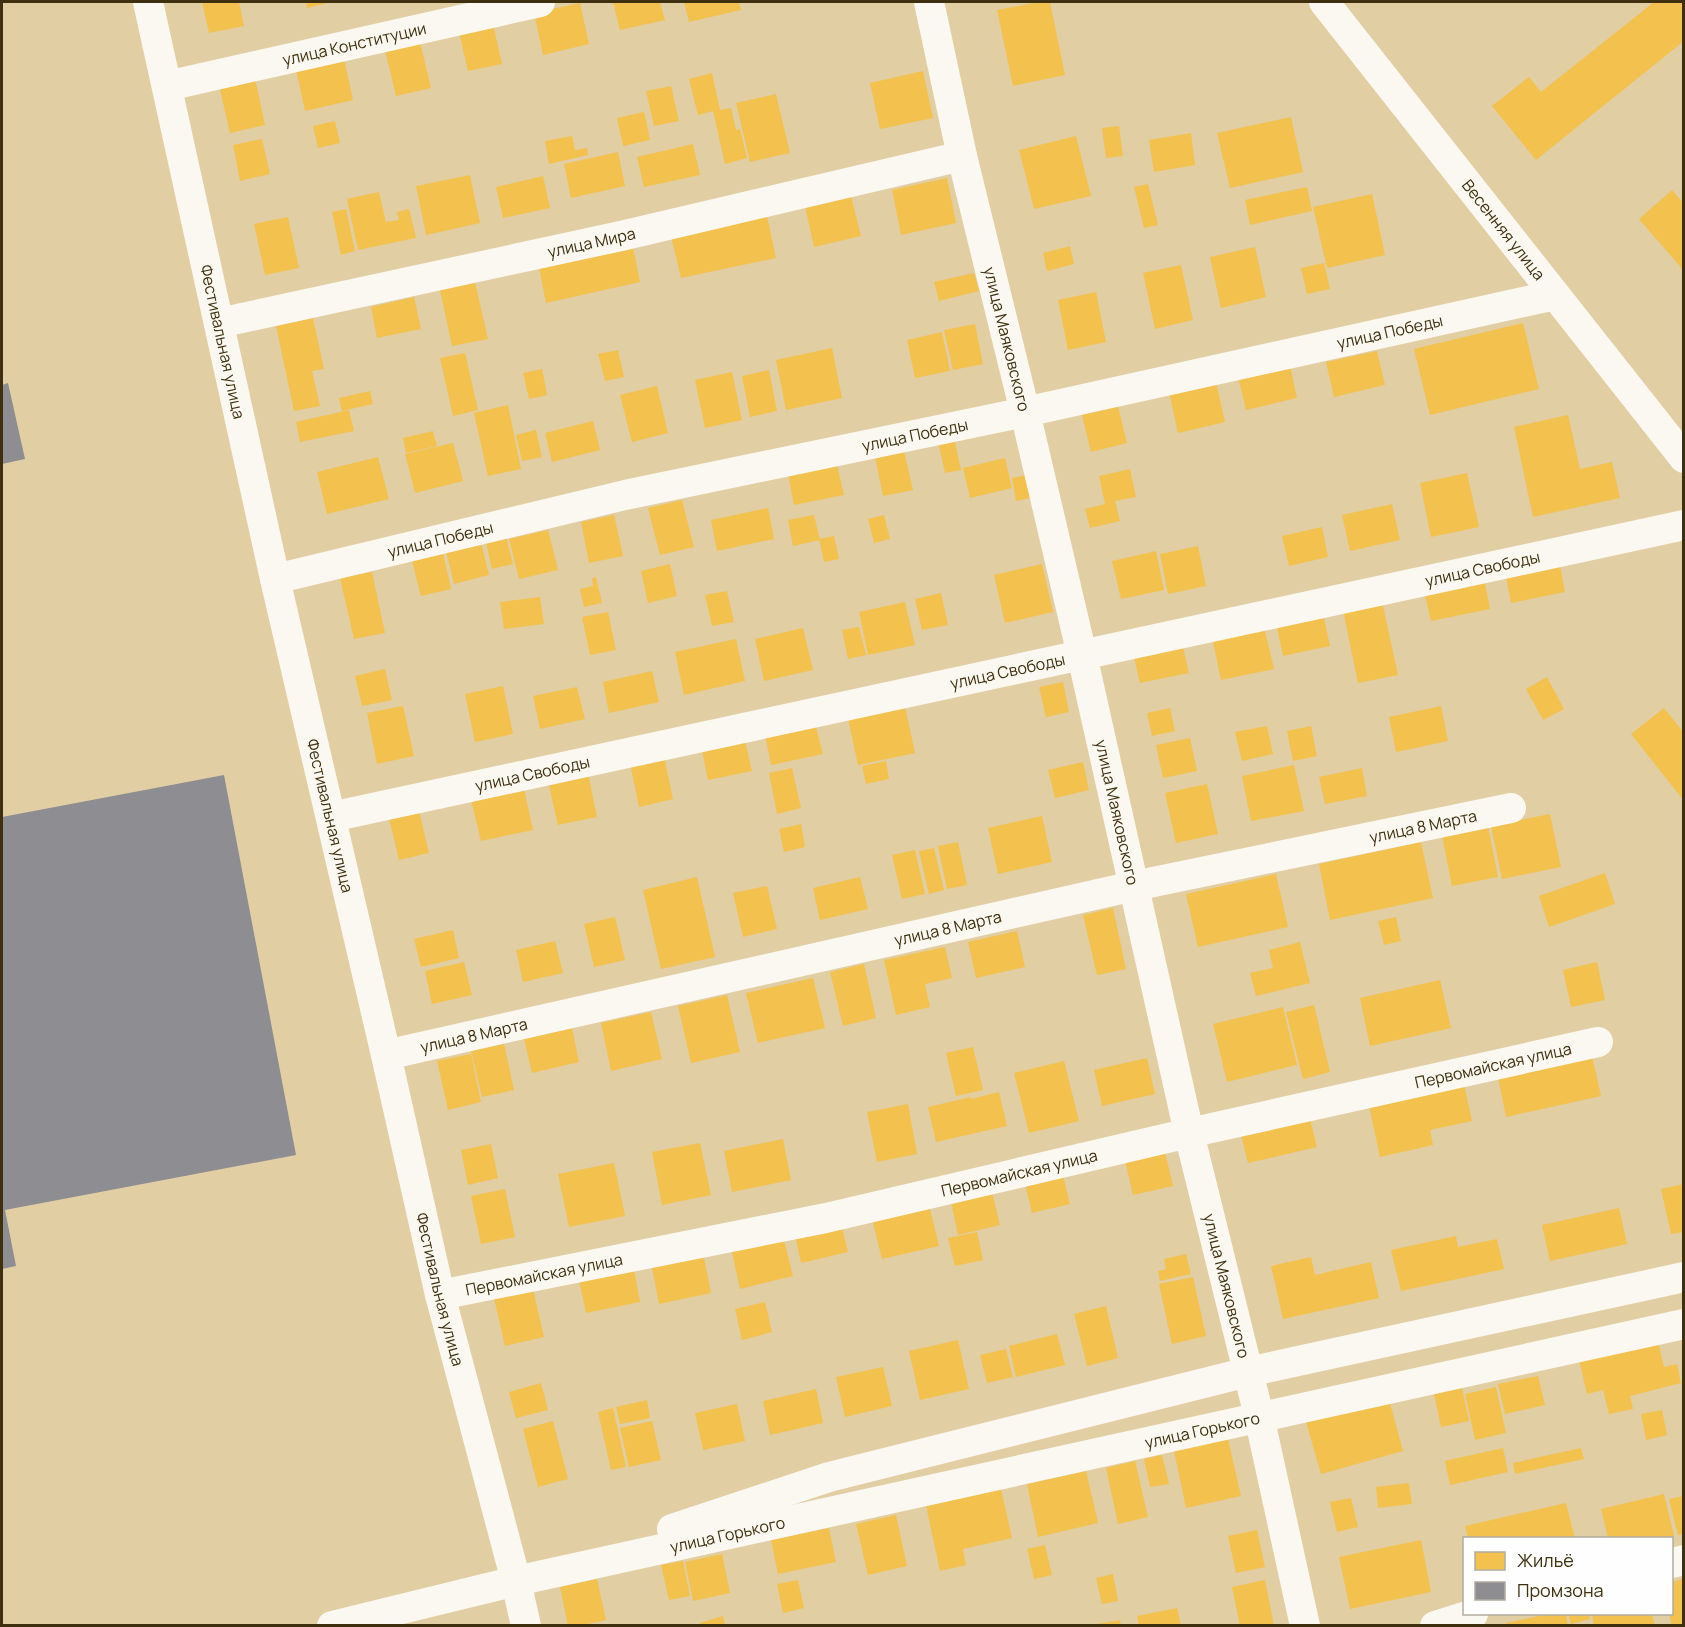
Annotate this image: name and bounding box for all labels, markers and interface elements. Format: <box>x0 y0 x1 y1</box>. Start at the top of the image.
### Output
street label: улица Конституции <box>280 17 428 71</box>
street label: Весенняя улица <box>1457 175 1550 284</box>
street label: улица Мира <box>545 222 638 263</box>
street label: Фестивальная улица <box>195 263 250 421</box>
street label: улица Маяковского <box>979 264 1035 414</box>
street label: улица Победы <box>1335 309 1445 354</box>
street label: улица Победы <box>860 413 970 457</box>
street label: улица Победы <box>385 516 495 563</box>
street label: улица Свободы <box>1423 545 1542 592</box>
street label: улица Свободы <box>948 648 1067 694</box>
street label: Фестивальная улица <box>302 737 359 895</box>
street label: улица Маяковского <box>1090 738 1144 887</box>
street label: улица Свободы <box>473 750 592 797</box>
street label: улица 8 Марта <box>1367 804 1479 848</box>
street label: улица 8 Марта <box>892 905 1004 951</box>
street label: улица 8 Марта <box>418 1012 530 1058</box>
street label: Первомайская улица <box>1413 1037 1574 1093</box>
street label: Первомайская улица <box>939 1144 1100 1202</box>
street label: Фестивальная улица <box>411 1210 469 1368</box>
street label: улица Маяковского <box>1198 1211 1255 1360</box>
street label: Первомайская улица <box>463 1248 625 1301</box>
street label: улица Горького <box>1143 1407 1262 1453</box>
street label: улица Горького <box>668 1511 787 1558</box>
legend <box>1463 1537 1673 1615</box>
text: Жильё <box>1517 1548 1574 1572</box>
text: Промзона <box>1517 1578 1604 1602</box>

